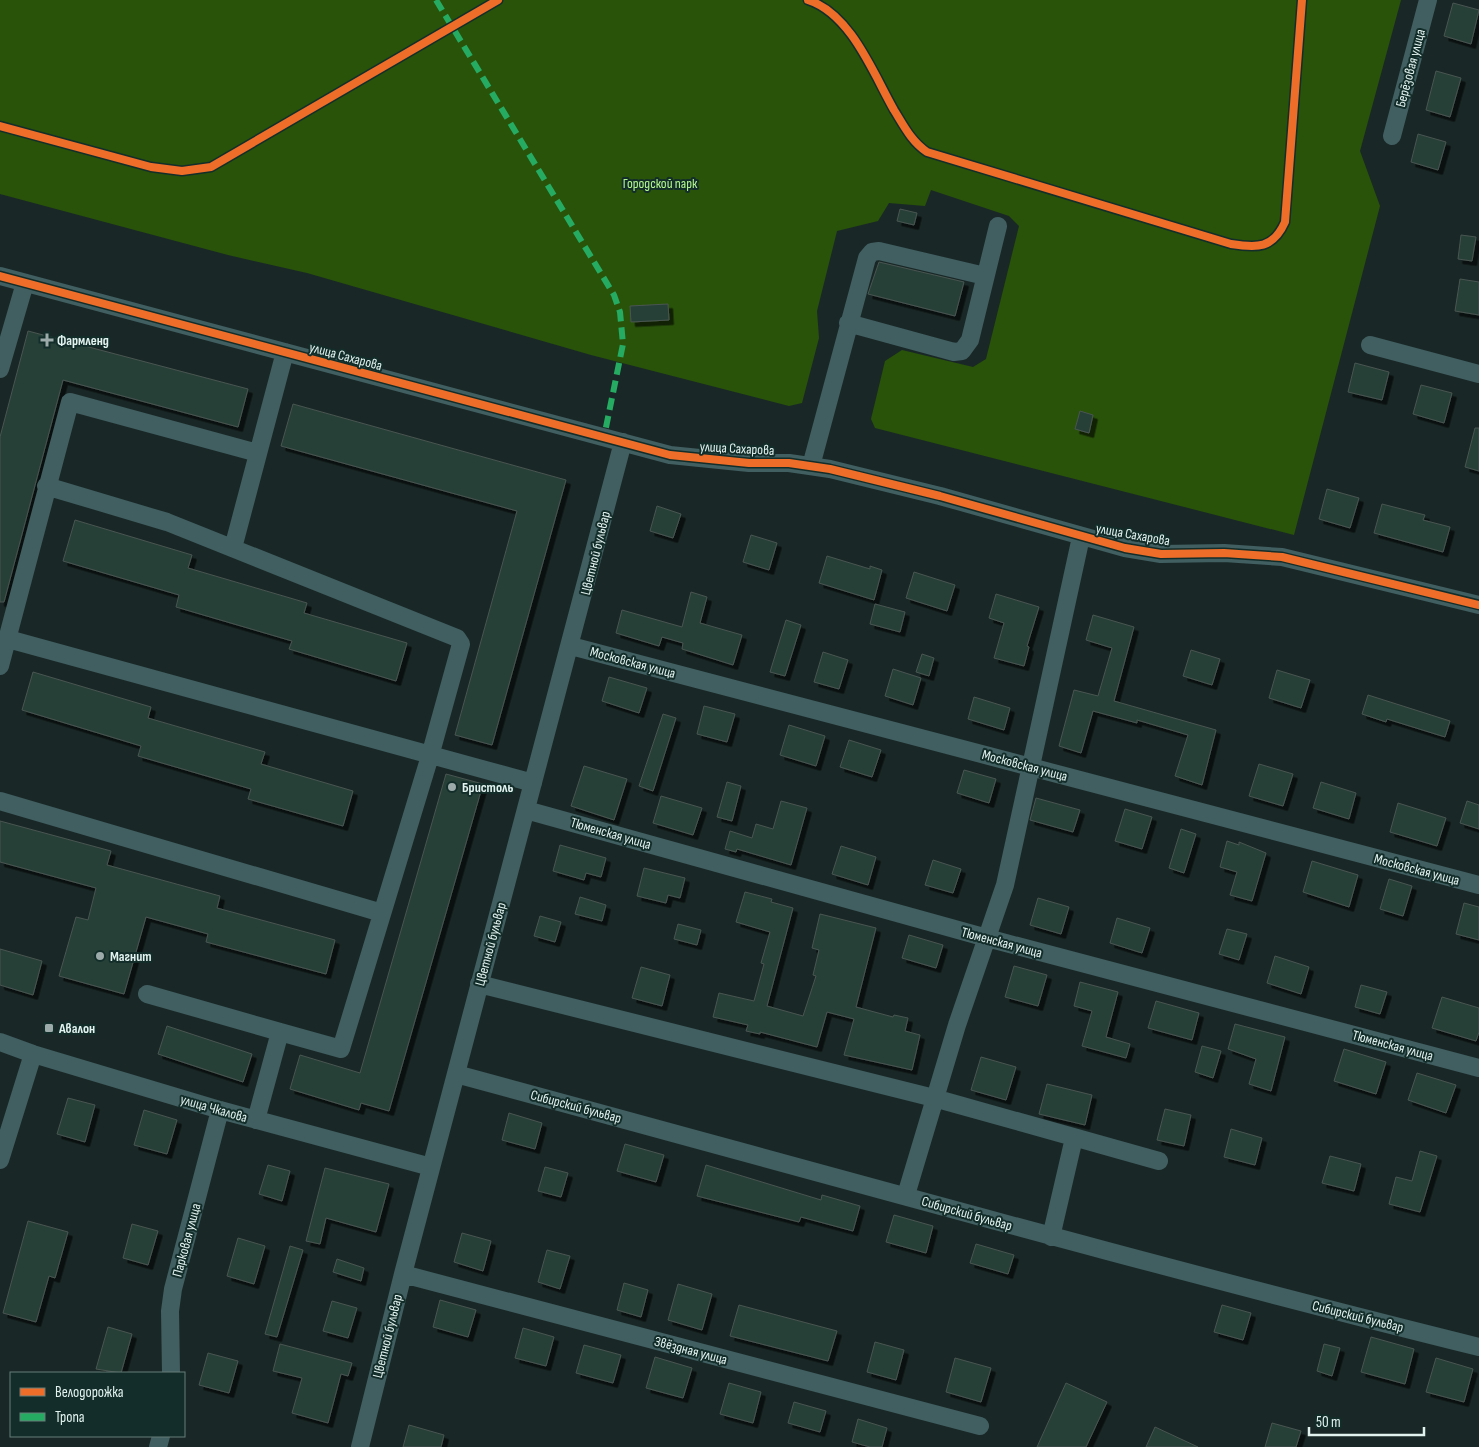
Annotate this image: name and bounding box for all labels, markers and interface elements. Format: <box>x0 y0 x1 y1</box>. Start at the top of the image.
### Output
street label: Берёзовая улица <box>1392 27 1429 109</box>
park label: Городской парк <box>623 175 698 192</box>
place label: Фармленд <box>57 332 109 349</box>
marker: Фармленд <box>41 334 53 346</box>
street label: улица Сахарова <box>308 339 384 374</box>
street label: улица Сахарова <box>699 438 775 459</box>
street label: Цветной бульвар <box>577 509 614 597</box>
street label: улица Сахарова <box>1095 520 1171 549</box>
street label: Московская улица <box>588 643 677 682</box>
street label: Московская улица <box>980 746 1069 785</box>
place label: Бристоль <box>462 779 513 796</box>
marker: Бристоль <box>446 781 458 793</box>
street label: Тюменская улица <box>569 814 653 853</box>
street label: Московская улица <box>1372 850 1461 889</box>
street label: Цветной бульвар <box>471 900 510 988</box>
street label: Тюменская улица <box>960 924 1044 961</box>
place label: Магнит <box>110 948 152 965</box>
marker: Магнит <box>94 950 106 962</box>
place label: Авалон <box>58 1020 95 1037</box>
marker: Авалон <box>43 1022 55 1034</box>
street label: Тюменская улица <box>1351 1027 1435 1064</box>
street label: Сибирский бульвар <box>529 1086 623 1127</box>
street label: улица Чкалова <box>178 1091 249 1126</box>
street label: Сибирский бульвар <box>920 1192 1014 1235</box>
street label: Парковая улица <box>169 1201 204 1279</box>
street label: Цветной бульвар <box>369 1292 406 1380</box>
street label: Сибирский бульвар <box>1311 1297 1405 1336</box>
street label: Звёздная улица <box>653 1333 729 1368</box>
legend <box>10 1372 185 1437</box>
text: Велодорожка <box>55 1383 124 1402</box>
scale bar <box>1309 1404 1424 1436</box>
text: Тропа <box>55 1408 85 1427</box>
text: 50 m <box>1316 1413 1341 1432</box>

